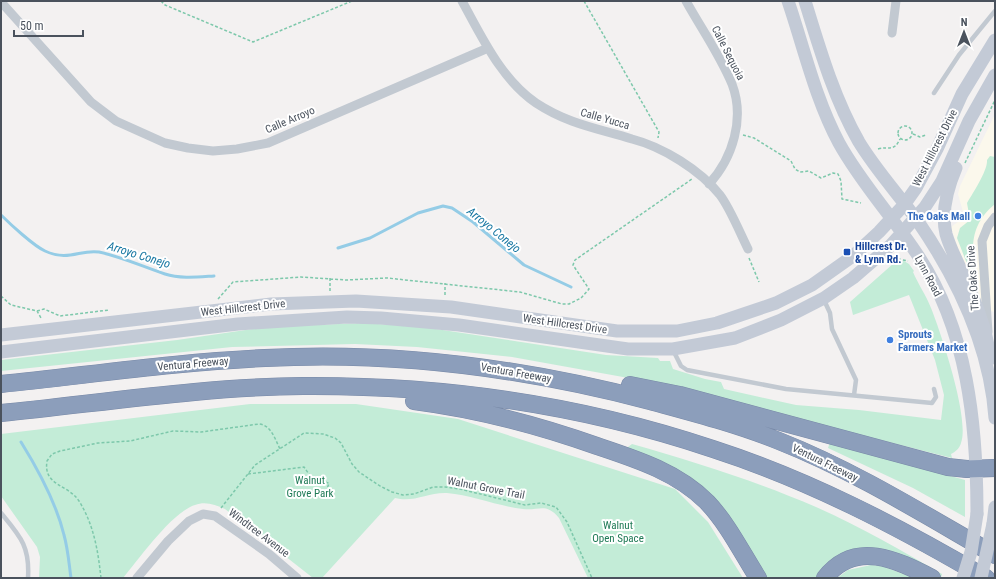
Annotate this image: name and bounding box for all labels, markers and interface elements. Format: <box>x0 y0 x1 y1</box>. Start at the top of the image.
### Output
scale bar <box>14 12 83 38</box>
north arrow <box>944 12 984 52</box>
text: N <box>961 16 968 29</box>
text: 50 m <box>20 19 44 33</box>
street label: Calle Sequoia <box>709 24 747 82</box>
street label: Calle Arroyo <box>263 104 317 136</box>
street label: Calle Yucca <box>579 106 631 132</box>
street label: West Hillcrest Drive <box>910 107 960 189</box>
water label: Arroyo Conejo <box>464 204 524 256</box>
place label: The Oaks Mall <box>907 210 970 223</box>
marker: The Oaks Mall <box>973 211 983 221</box>
water label: Arroyo Conejo <box>105 239 172 271</box>
place label: Hillcrest Dr. & Lynn Rd. <box>855 240 907 266</box>
street label: The Oaks Drive <box>964 245 982 311</box>
marker: Hillcrest Dr. & Lynn Rd. <box>842 247 852 257</box>
street label: Lynn Road <box>912 253 944 299</box>
street label: West Hillcrest Drive <box>200 297 286 319</box>
street label: West Hillcrest Drive <box>522 312 608 336</box>
place label: Sprouts Farmers Market <box>898 328 968 354</box>
marker: Sprouts Farmers Market <box>885 335 895 345</box>
street label: Ventura Freeway <box>157 354 230 374</box>
street label: Ventura Freeway <box>480 360 553 386</box>
street label: Ventura Freeway <box>790 441 860 485</box>
park label: Walnut Grove Park <box>286 474 334 500</box>
street label: Walnut Grove Trail <box>446 474 526 502</box>
street label: Windtree Avenue <box>226 506 292 560</box>
park label: Walnut Open Space <box>592 519 644 545</box>

